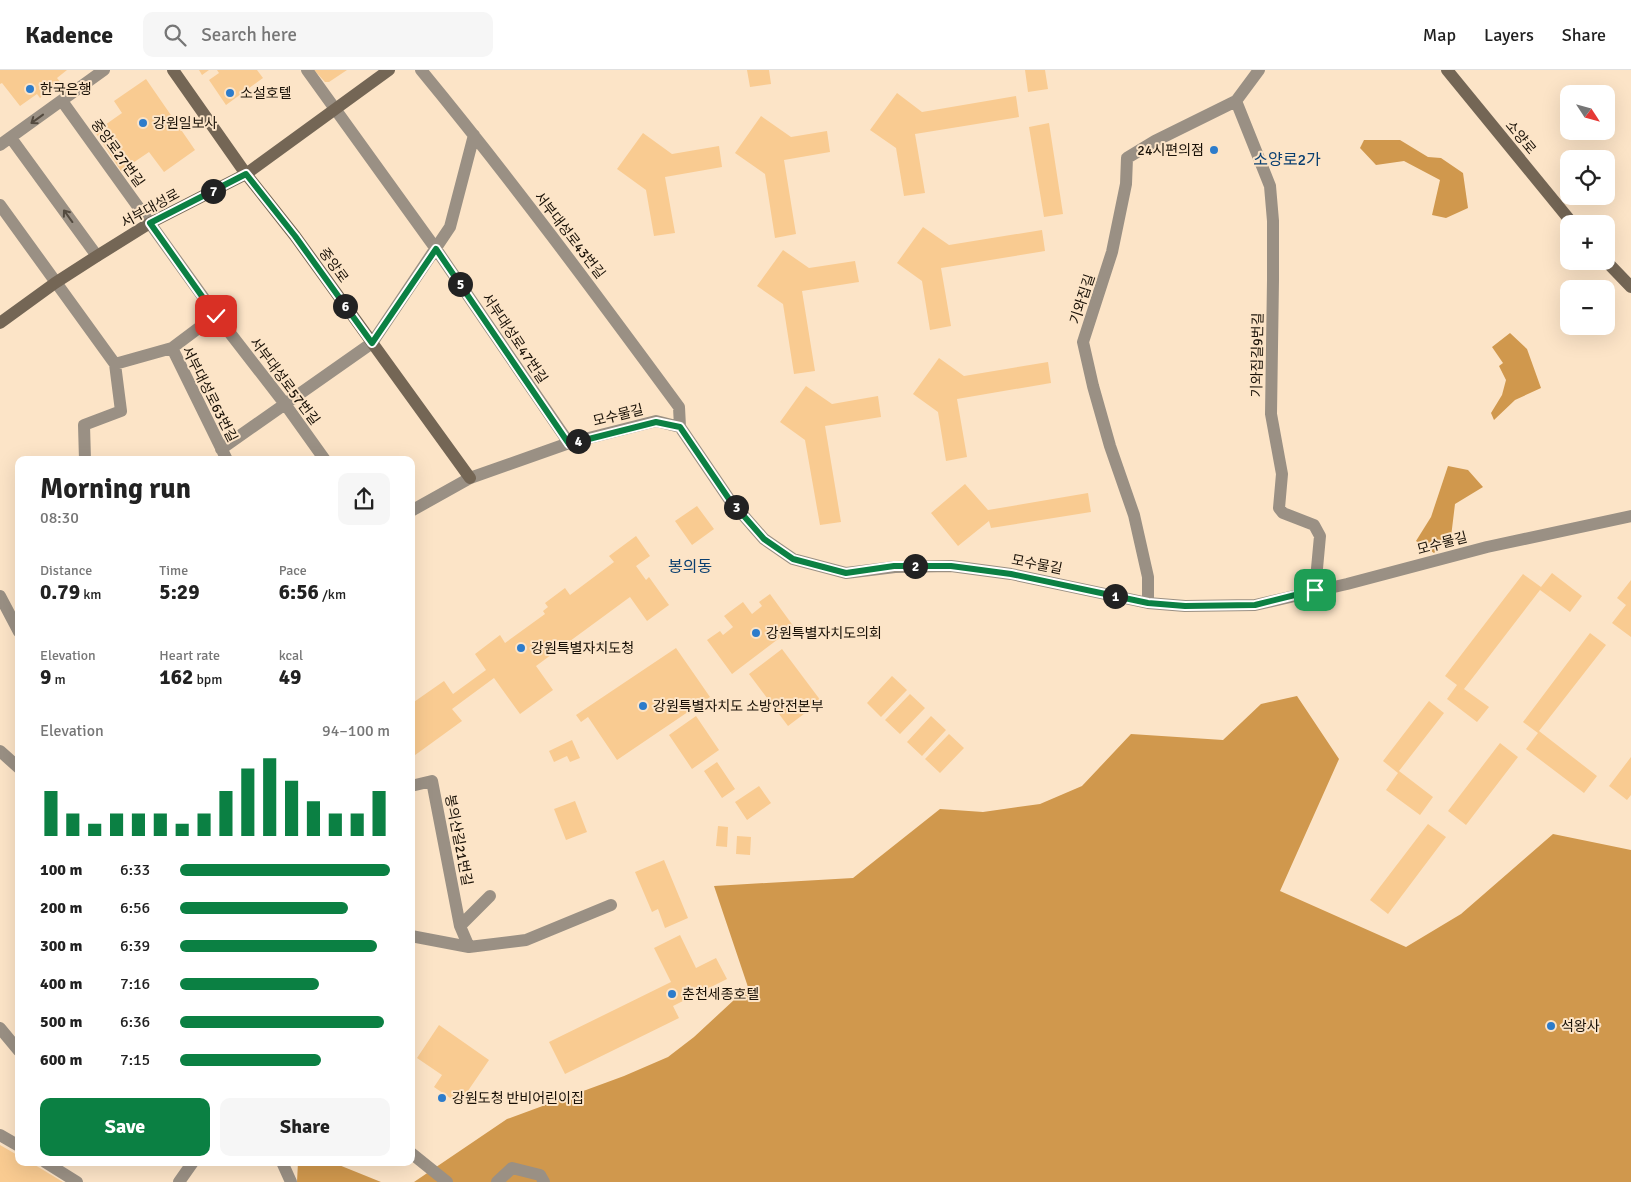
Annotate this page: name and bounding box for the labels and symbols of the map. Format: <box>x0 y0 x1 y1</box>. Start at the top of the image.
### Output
place label: 한국은행 <box>40 81 92 98</box>
marker: 한국은행 <box>24 83 36 95</box>
place label: 소설호텔 <box>240 85 292 102</box>
north arrow <box>1560 85 1615 140</box>
marker: 소설호텔 <box>224 87 236 99</box>
one-way arrow <box>30 114 44 124</box>
place label: 강원일보사 <box>153 115 218 132</box>
street label: 중앙로27번길 <box>87 116 148 190</box>
marker: 강원일보사 <box>137 117 149 129</box>
street label: 소양로 <box>1502 117 1540 158</box>
place label: 24시편의점 <box>1137 142 1204 159</box>
marker: 24시편의점 <box>1208 144 1220 156</box>
district label: 소양로2가 <box>1253 150 1321 170</box>
pin: 7 <box>200 178 226 204</box>
street label: 서부대성로 <box>118 185 183 231</box>
street label: 서부대성로43번길 <box>530 189 609 282</box>
one-way arrow <box>63 209 73 223</box>
street label: 중앙로 <box>315 245 352 286</box>
pin: 5 <box>448 272 472 296</box>
street label: 기와집길 <box>1066 272 1099 326</box>
street label: 서부대성로47번길 <box>478 290 551 387</box>
pin: 6 <box>332 294 358 318</box>
pin <box>195 295 237 337</box>
street label: 기와집길9번길 <box>1248 312 1267 398</box>
street label: 서부대성로57번길 <box>246 334 323 428</box>
street label: 서부대성로63번길 <box>178 343 241 445</box>
street label: 모수물길 <box>591 401 645 430</box>
pin: 4 <box>566 428 590 454</box>
pin: 3 <box>724 494 748 520</box>
street label: 모수물길 <box>1415 529 1469 558</box>
street label: 모수물길 <box>1010 551 1064 578</box>
pin: 2 <box>902 554 928 578</box>
district label: 봉의동 <box>668 557 712 577</box>
pin <box>1294 569 1336 611</box>
pin: 1 <box>1102 584 1128 608</box>
place label: 강원특별자치도의회 <box>766 625 882 642</box>
marker: 강원특별자치도의회 <box>750 627 762 639</box>
place label: 강원특별자치도청 <box>531 640 634 657</box>
marker: 강원특별자치도청 <box>515 642 527 654</box>
place label: 강원특별자치도 소방안전본부 <box>653 698 824 715</box>
marker: 강원특별자치도 소방안전본부 <box>637 700 649 712</box>
street label: 봉의산길21번길 <box>441 793 476 887</box>
place label: 춘천세종호텔 <box>682 986 759 1003</box>
marker: 춘천세종호텔 <box>666 988 678 1000</box>
place label: 석왕사 <box>1561 1018 1600 1035</box>
marker: 석왕사 <box>1545 1020 1557 1032</box>
place label: 강원도청 반비어린이집 <box>452 1090 584 1107</box>
marker: 강원도청 반비어린이집 <box>436 1092 448 1104</box>

